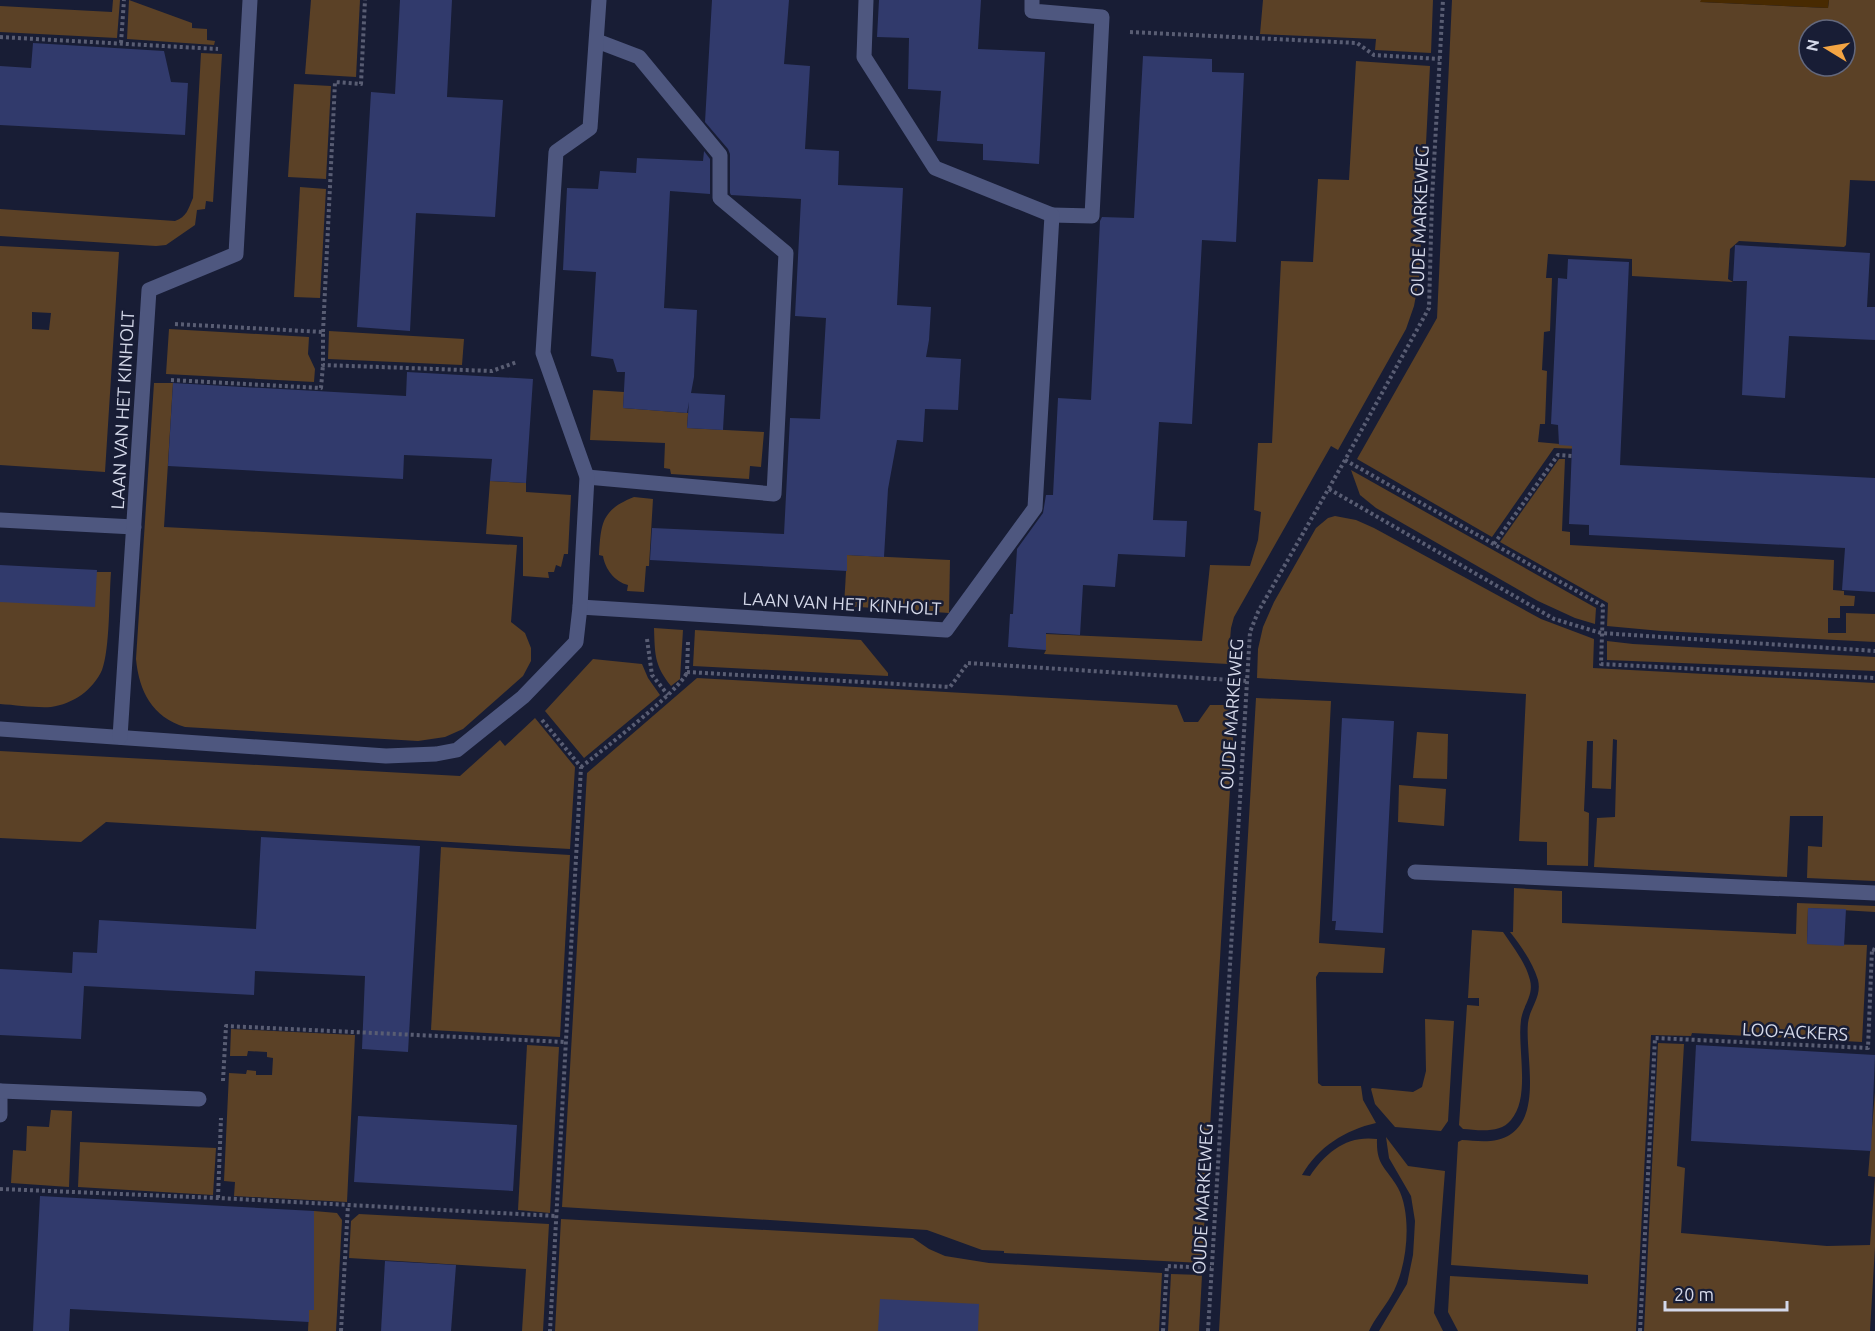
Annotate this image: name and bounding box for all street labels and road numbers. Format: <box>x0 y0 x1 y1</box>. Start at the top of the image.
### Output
street label: OUDE MARKEWEG <box>1406 145 1432 297</box>
street label: LAAN VAN HET KINHOLT <box>107 310 137 510</box>
street label: LAAN VAN HET KINHOLT <box>742 588 942 618</box>
street label: OUDE MARKEWEG <box>1216 638 1246 790</box>
street label: LOO-ACKERS <box>1742 1018 1848 1044</box>
street label: OUDE MARKEWEG <box>1188 1123 1216 1275</box>

